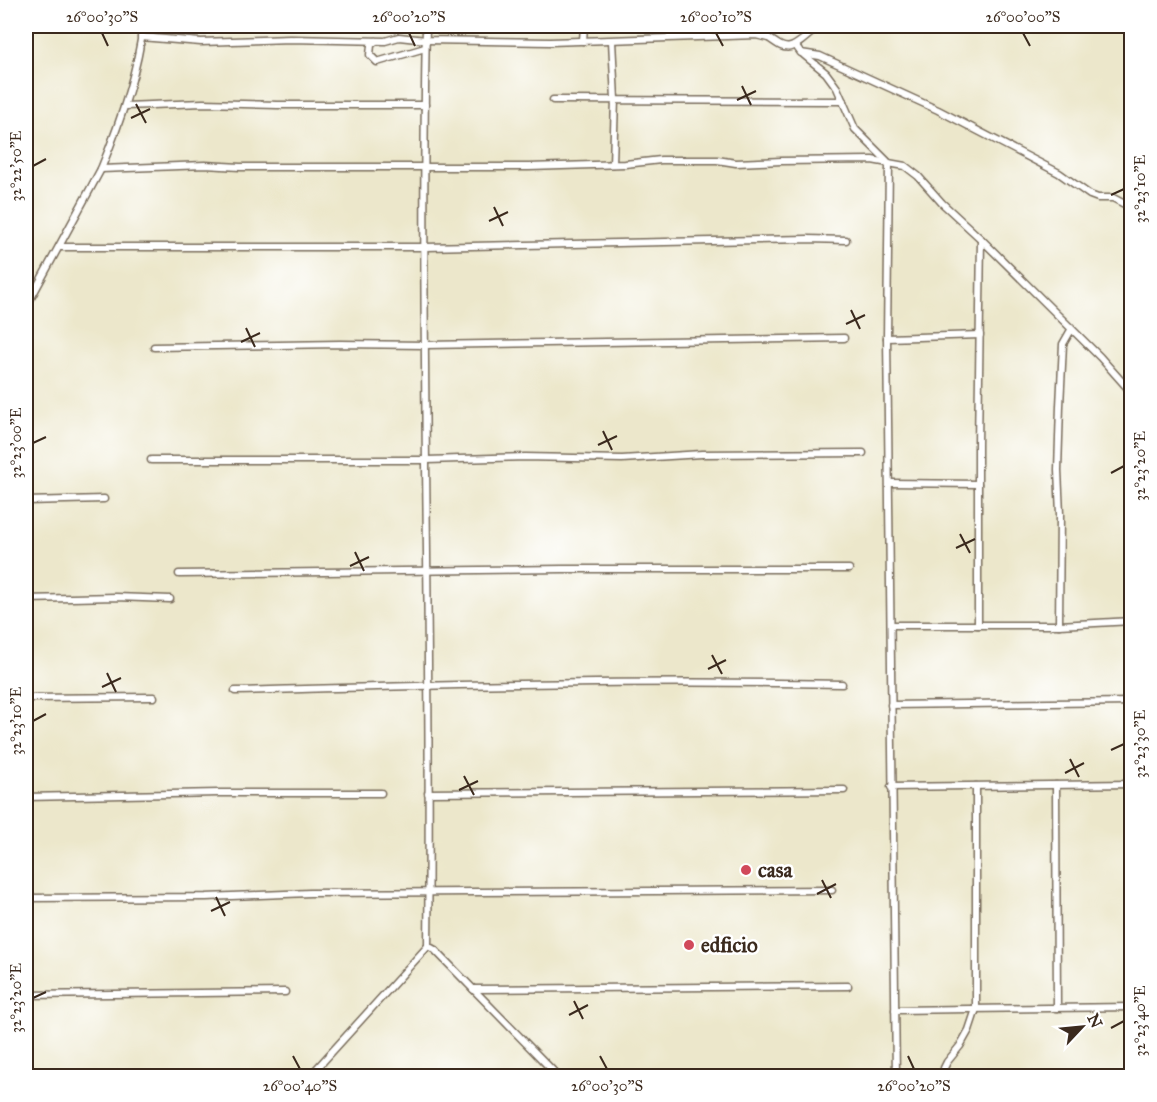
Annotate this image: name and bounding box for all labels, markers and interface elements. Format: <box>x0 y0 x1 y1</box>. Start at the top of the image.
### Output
text: 26°00'30"S <box>66 8 138 26</box>
text: 26°00'20"S <box>372 8 446 26</box>
text: 26°00'10"S <box>680 8 752 26</box>
text: 26°00'00"S <box>986 8 1060 26</box>
text: 32°22'50"E <box>7 130 25 201</box>
text: 32°23'10"E <box>1131 155 1149 223</box>
text: 32°23'00"E <box>7 407 25 479</box>
text: 32°23'20"E <box>1131 431 1149 501</box>
text: 32°23'10"E <box>7 687 25 755</box>
text: 32°23'30"E <box>1131 710 1149 778</box>
place label: casa <box>758 857 793 883</box>
marker: casa <box>739 863 753 877</box>
place label: edficio <box>701 932 758 958</box>
marker: edficio <box>682 938 696 952</box>
text: 32°23'20"E <box>7 963 25 1033</box>
text: 32°23'40"E <box>1131 985 1149 1056</box>
north arrow <box>1052 997 1112 1057</box>
text: N <box>1084 1010 1107 1031</box>
text: 26°00'40"S <box>263 1077 337 1095</box>
text: 26°00'30"S <box>571 1077 643 1095</box>
text: 26°00'20"S <box>877 1077 951 1095</box>

